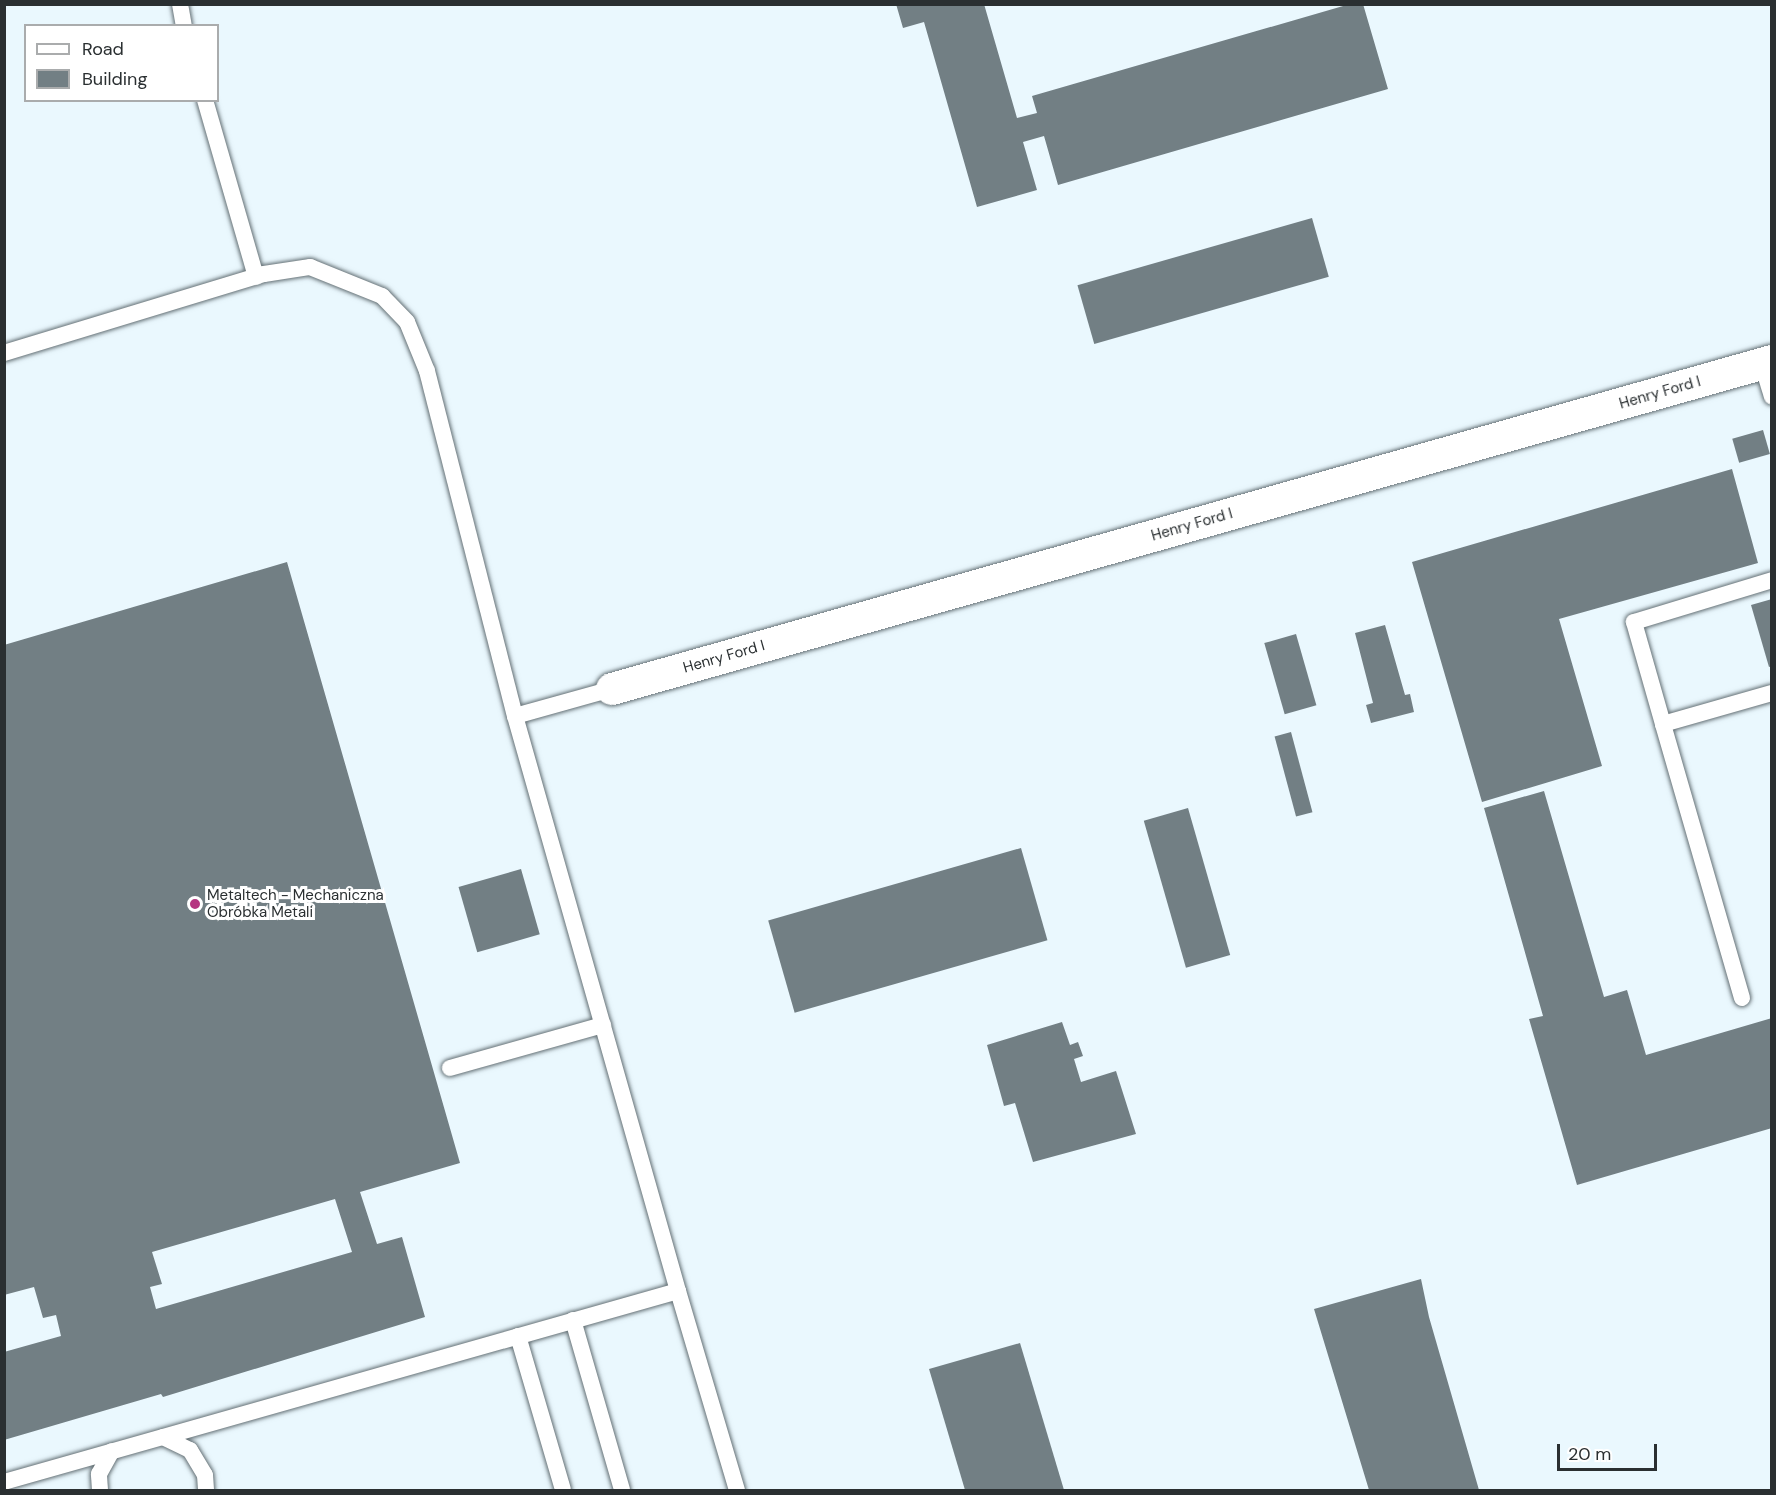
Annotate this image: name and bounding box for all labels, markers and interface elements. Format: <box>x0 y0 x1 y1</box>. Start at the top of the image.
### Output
legend <box>24 24 219 102</box>
text: Road <box>82 37 124 61</box>
text: Building <box>82 67 147 91</box>
street label: Henry Ford I <box>1617 373 1703 413</box>
street label: Henry Ford I <box>1149 505 1235 545</box>
street label: Henry Ford I <box>681 637 767 677</box>
place label: Metaltech - Mechaniczna Obróbka Metali <box>207 886 384 921</box>
marker: Metaltech - Mechaniczna Obróbka Metali <box>188 897 202 911</box>
scale bar <box>1560 1432 1660 1470</box>
text: 20 m <box>1568 1442 1611 1466</box>

